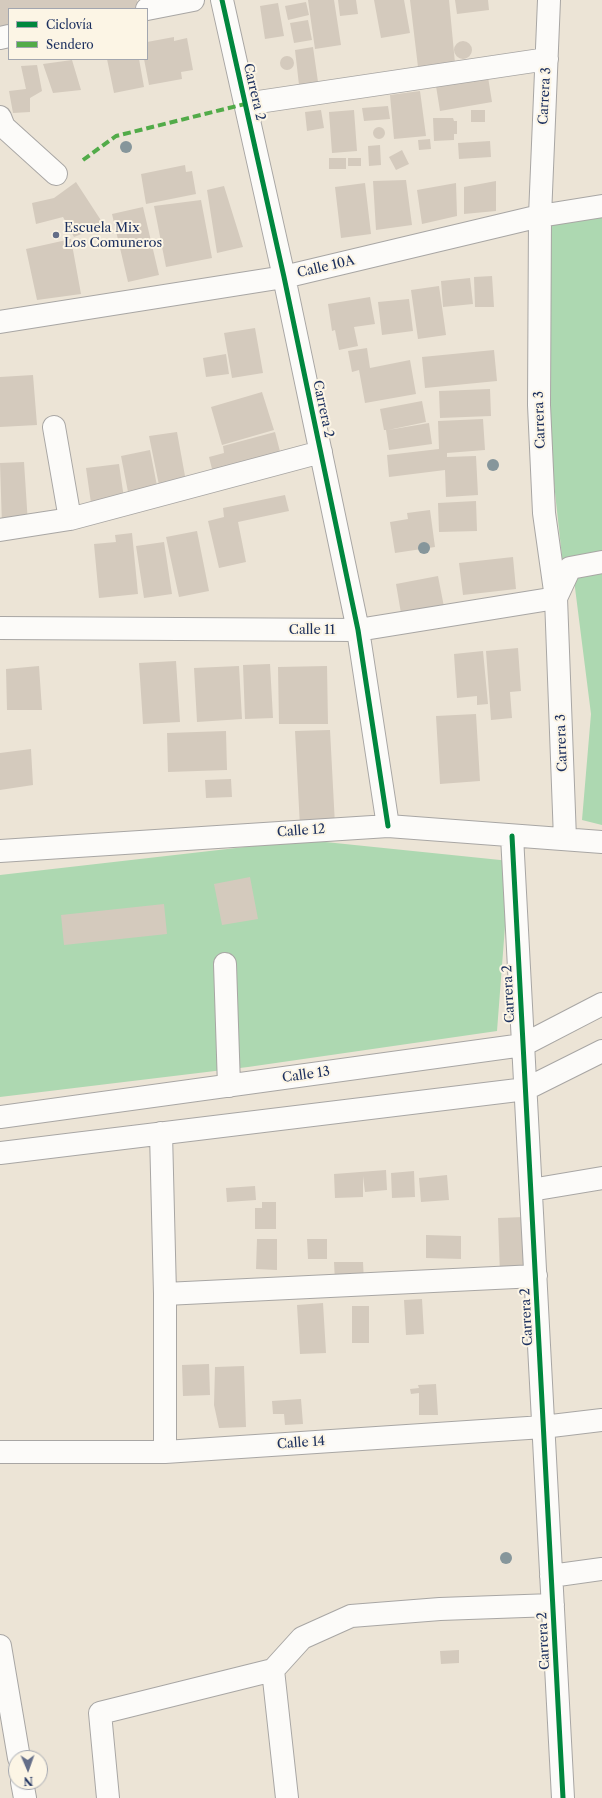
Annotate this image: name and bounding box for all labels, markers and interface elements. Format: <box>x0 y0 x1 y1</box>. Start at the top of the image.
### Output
legend <box>8 8 148 60</box>
text: Ciclovía <box>46 17 92 32</box>
text: Sendero <box>46 37 94 52</box>
street label: Carrera 2 <box>240 62 268 122</box>
street label: Carrera 3 <box>536 67 554 125</box>
place label: Escuela Mix Los Comuneros <box>64 220 162 251</box>
marker: Escuela Mix Los Comuneros <box>51 230 61 240</box>
street label: Calle 10A <box>296 253 356 281</box>
street label: Carrera 2 <box>309 379 337 439</box>
street label: Carrera 3 <box>531 391 549 449</box>
street label: Calle 11 <box>289 622 335 638</box>
street label: Carrera 3 <box>553 714 571 772</box>
street label: Calle 12 <box>276 822 326 840</box>
street label: Carrera 2 <box>500 965 518 1023</box>
street label: Calle 13 <box>281 1064 331 1086</box>
street label: Carrera 2 <box>518 1288 536 1346</box>
street label: Calle 14 <box>276 1434 326 1452</box>
street label: Carrera 2 <box>535 1612 553 1670</box>
north arrow <box>8 1750 48 1790</box>
text: N <box>23 1774 33 1788</box>

